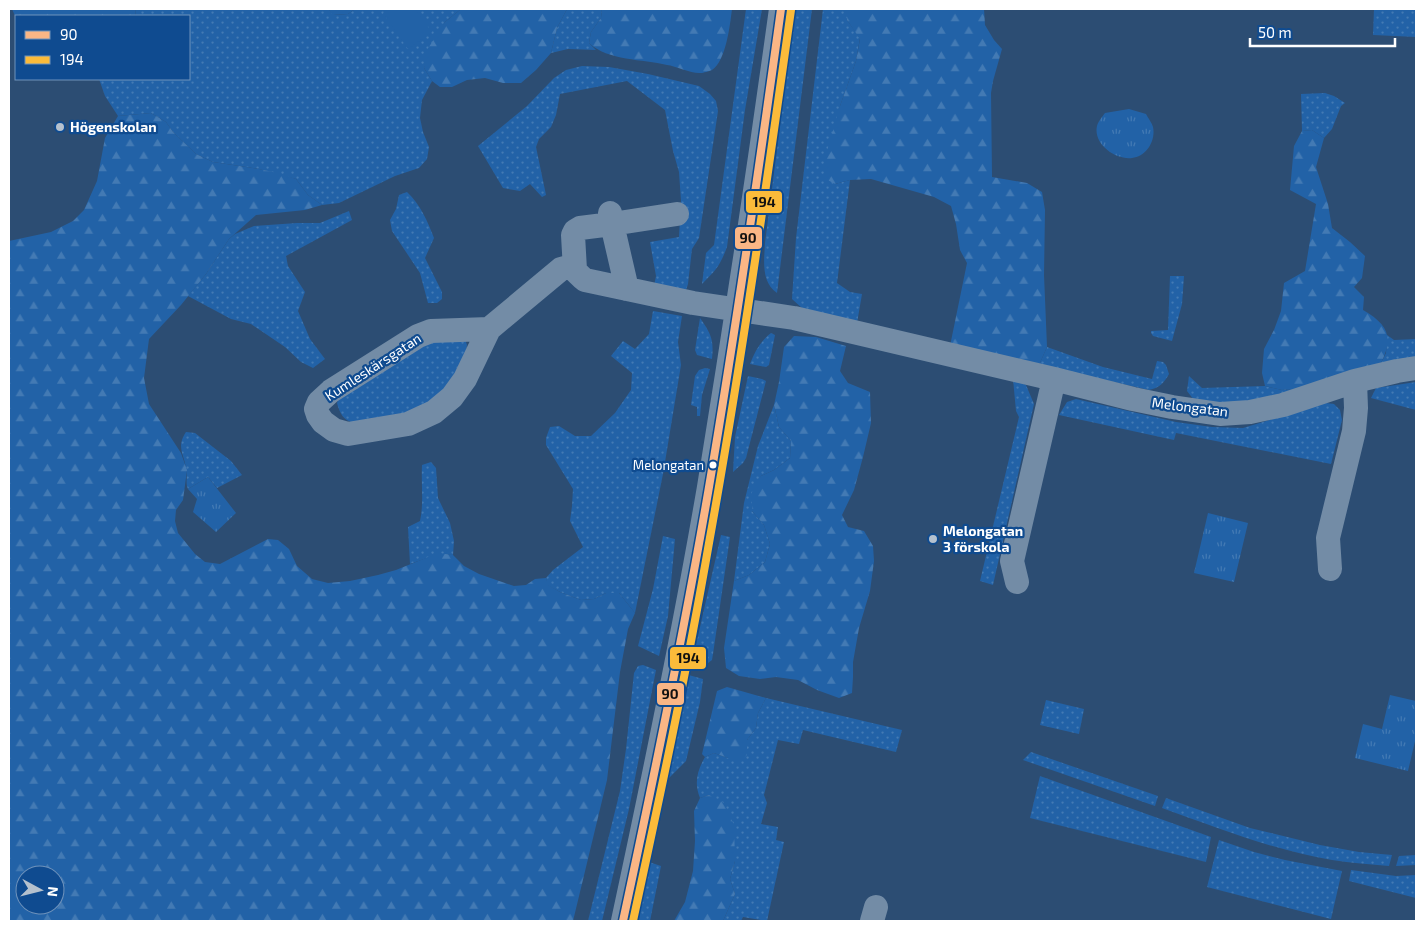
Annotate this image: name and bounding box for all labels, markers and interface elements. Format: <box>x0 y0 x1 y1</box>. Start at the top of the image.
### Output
legend <box>15 15 190 80</box>
scale bar <box>1250 15 1395 47</box>
text: 50 m <box>1258 23 1292 41</box>
text: 90 <box>60 25 78 43</box>
text: 194 <box>60 50 84 68</box>
place label: Högenskolan <box>70 118 157 135</box>
marker: Högenskolan <box>54 121 66 133</box>
line badge: 194 <box>745 190 783 214</box>
text: 194 <box>752 193 776 210</box>
line badge: 90 <box>734 226 763 250</box>
text: 90 <box>739 229 757 246</box>
street label: Kumleskärsgatan <box>321 329 424 404</box>
street label: Melongatan <box>1151 393 1229 420</box>
place label: Melongatan <box>633 457 704 473</box>
marker: Melongatan <box>708 460 718 470</box>
place label: Melongatan 3 förskola <box>943 522 1023 555</box>
marker: Melongatan 3 förskola <box>927 533 939 545</box>
line badge: 194 <box>669 646 707 670</box>
text: 194 <box>676 649 700 666</box>
line badge: 90 <box>656 682 685 706</box>
text: 90 <box>661 685 679 702</box>
north arrow <box>15 865 65 915</box>
text: N <box>44 886 62 898</box>

